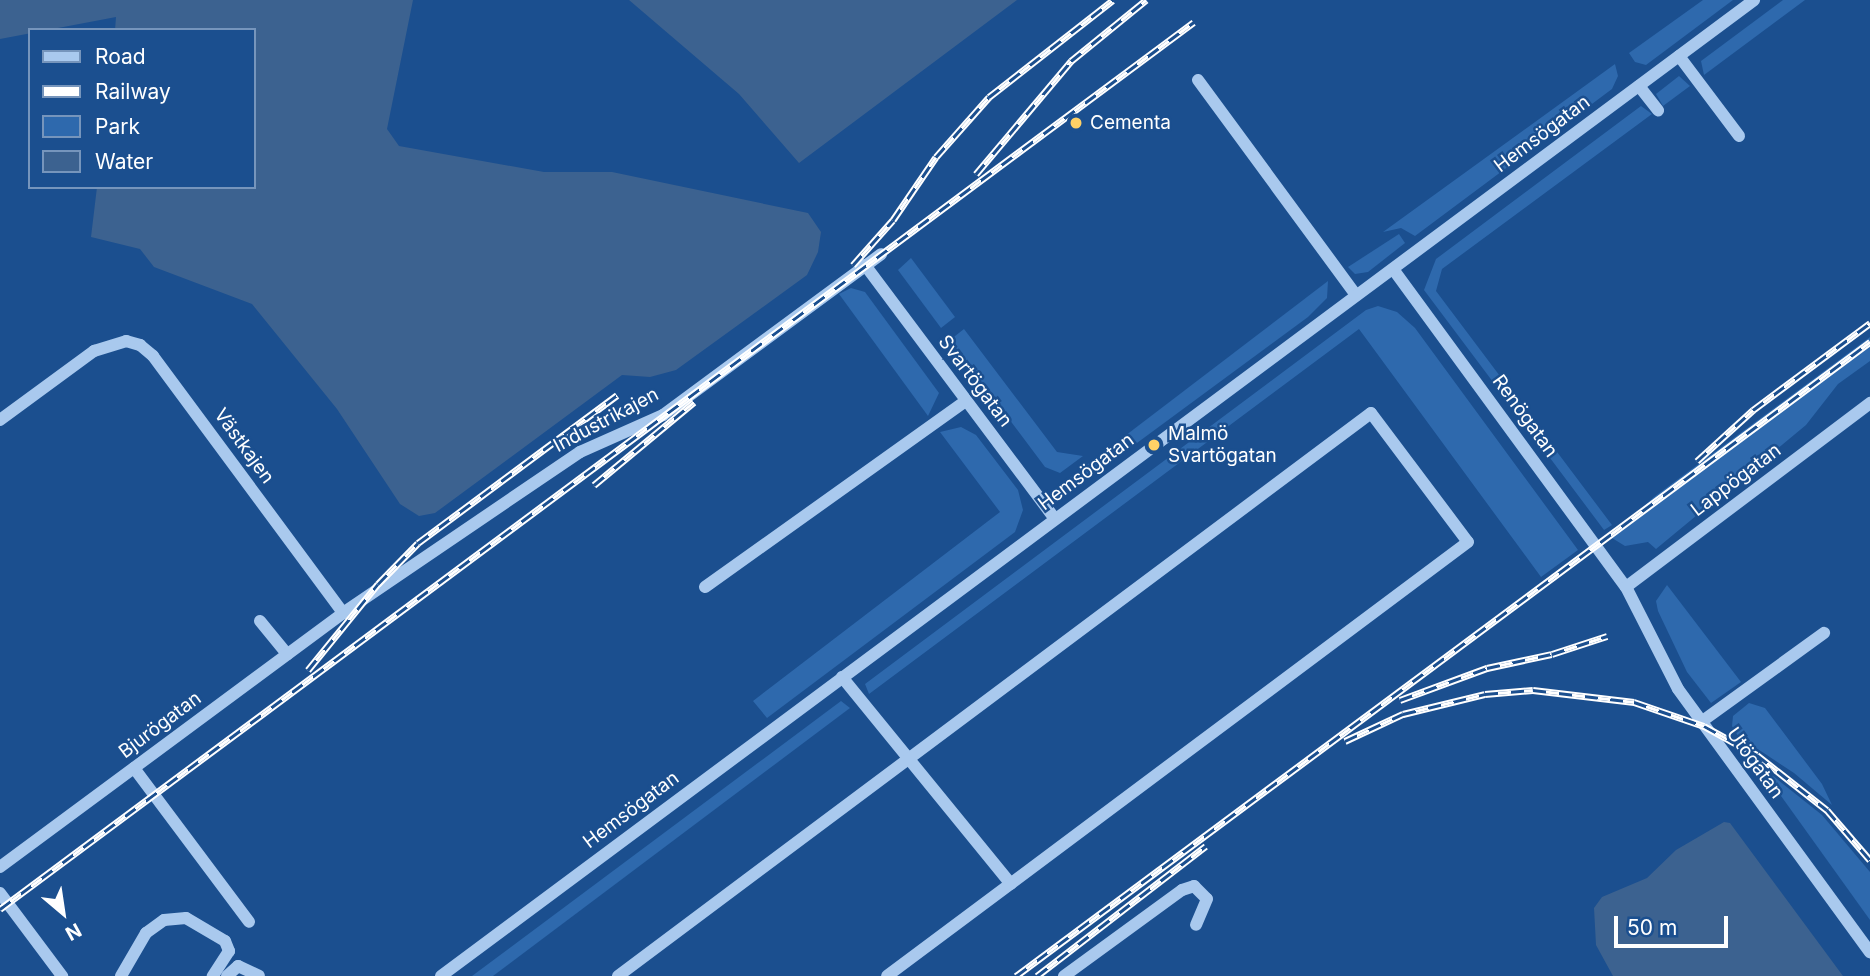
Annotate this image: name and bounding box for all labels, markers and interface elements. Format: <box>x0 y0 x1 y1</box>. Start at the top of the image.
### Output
legend <box>28 28 256 189</box>
text: Road <box>95 44 146 69</box>
text: Railway <box>95 79 171 104</box>
street label: Hemsögatan <box>1490 91 1594 177</box>
place label: Cementa <box>1090 112 1171 134</box>
text: Park <box>95 114 140 139</box>
marker: Cementa <box>1068 115 1084 131</box>
text: Water <box>95 149 153 174</box>
street label: Svartögatan <box>933 331 1017 431</box>
street label: Renögatan <box>1488 370 1562 462</box>
street label: Industrikajen <box>550 383 662 457</box>
street label: Västkajen <box>209 404 279 488</box>
place label: Malmö Svartögatan <box>1168 423 1277 467</box>
street label: Hemsögatan <box>1034 429 1138 515</box>
marker: Malmö Svartögatan <box>1146 437 1162 453</box>
street label: Lappögatan <box>1687 439 1785 521</box>
street label: Bjurögatan <box>114 687 206 763</box>
street label: Utögatan <box>1722 723 1788 803</box>
street label: Hemsögatan <box>579 767 683 853</box>
north arrow <box>28 878 98 948</box>
scale bar <box>1618 902 1732 946</box>
text: 50 m <box>1627 915 1677 940</box>
text: N <box>62 918 85 945</box>

